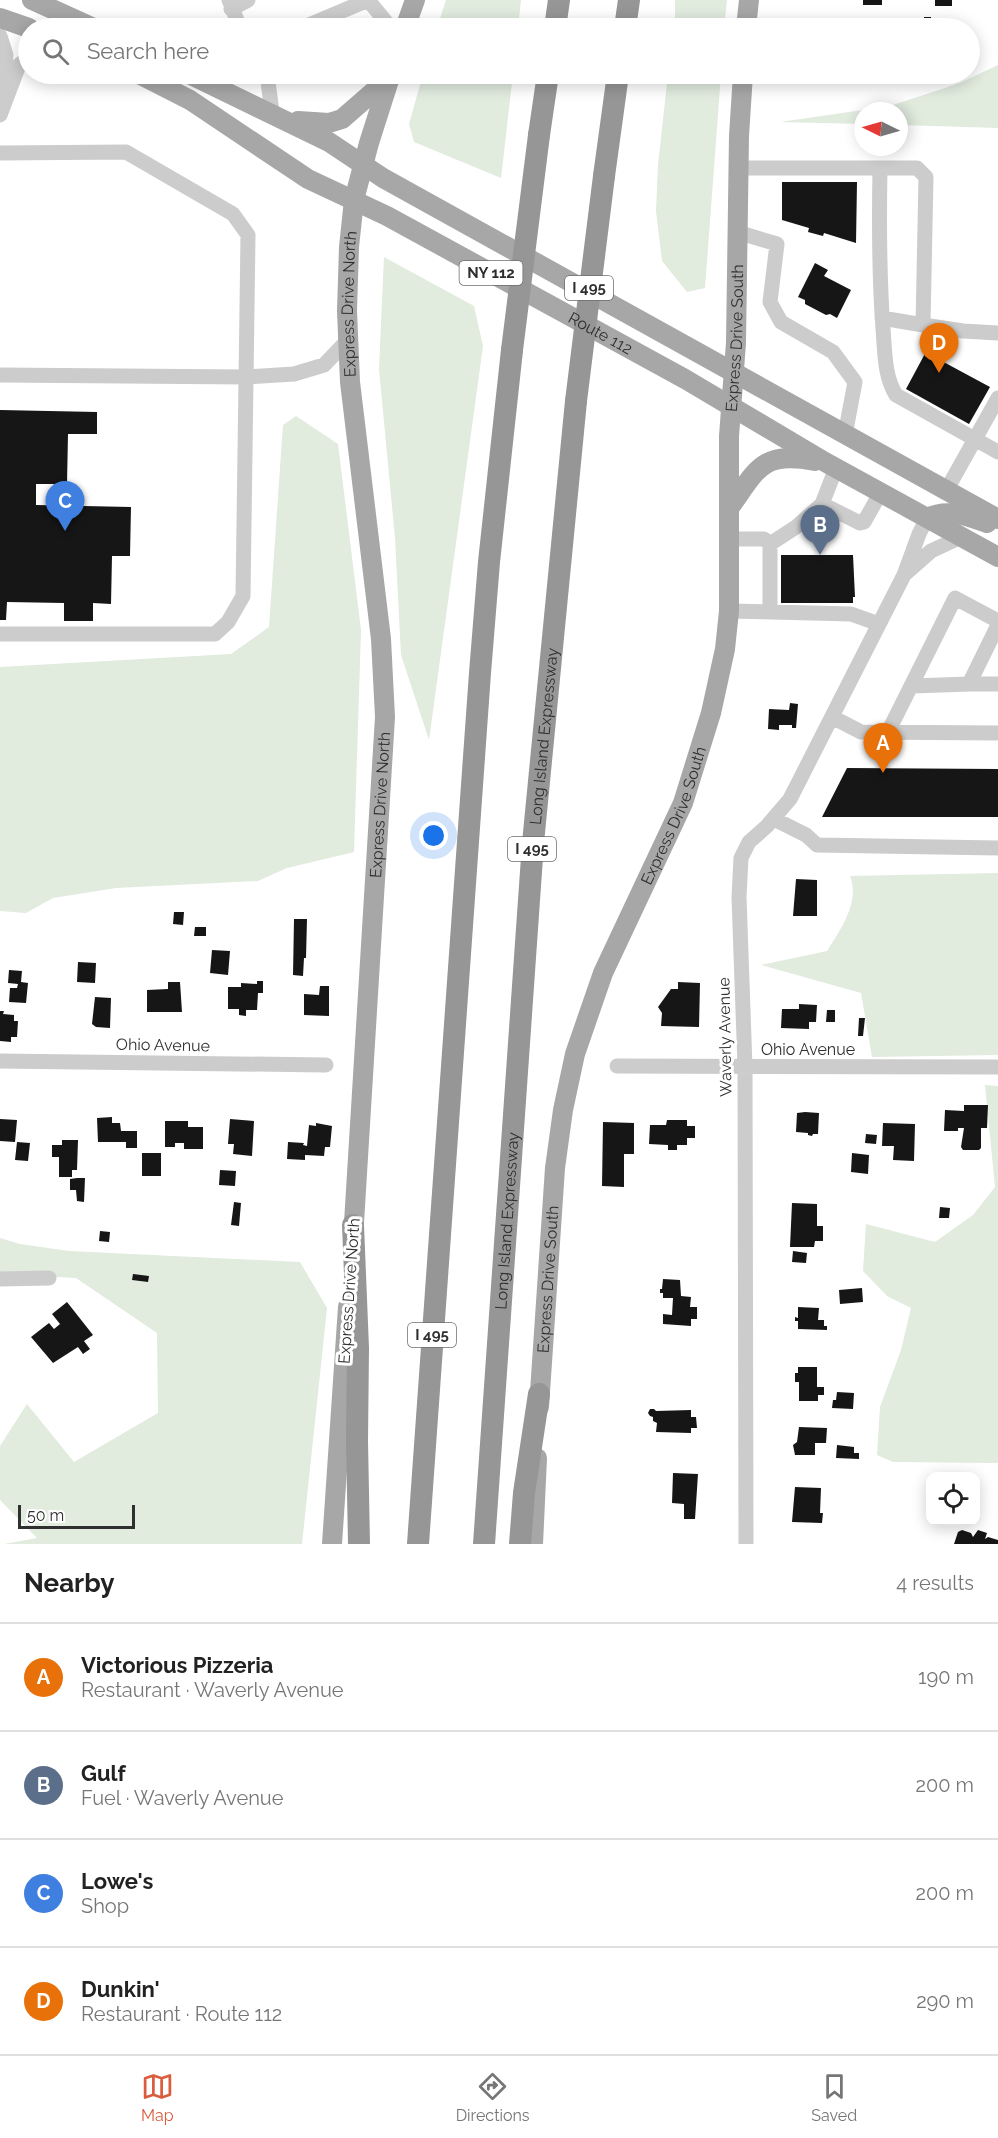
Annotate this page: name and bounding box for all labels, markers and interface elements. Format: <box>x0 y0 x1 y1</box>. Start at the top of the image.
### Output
search box <box>18 18 980 84</box>
icon: search <box>39 35 72 68</box>
text: Search here <box>87 38 209 64</box>
north arrow <box>854 102 908 156</box>
street label: Express Drive North <box>337 230 360 378</box>
road number: NY 112 <box>460 261 522 285</box>
street label: Express Drive South <box>721 264 747 413</box>
road number: I 495 <box>565 276 613 300</box>
street label: Route 112 <box>565 308 636 358</box>
pin: D <box>920 324 958 373</box>
pin: C <box>46 482 84 531</box>
pin: B <box>800 506 840 555</box>
street label: Long Island Expressway <box>525 646 561 826</box>
pin: A <box>864 724 902 773</box>
street label: Express Drive North <box>366 731 394 878</box>
street label: Express Drive South <box>637 744 710 887</box>
your location <box>419 821 448 850</box>
road number: I 495 <box>508 837 556 861</box>
street label: Waverly Avenue <box>714 977 736 1097</box>
street label: Ohio Avenue <box>116 1035 210 1055</box>
street label: Ohio Avenue <box>761 1040 855 1059</box>
street label: Long Island Expressway <box>491 1131 522 1310</box>
street label: Express Drive South <box>533 1205 562 1354</box>
street label: Express Drive North <box>334 1217 364 1365</box>
road number: I 495 <box>408 1323 456 1347</box>
map controls <box>926 1472 980 1526</box>
button: locate <box>926 1472 980 1526</box>
scale bar <box>18 1502 135 1530</box>
text: 50 m <box>27 1506 64 1525</box>
text: Nearby <box>24 1568 114 1598</box>
text: 4 results <box>896 1571 974 1595</box>
text: Victorious Pizzeria <box>81 1652 273 1678</box>
text: A <box>37 1665 50 1689</box>
text: 190 m <box>918 1665 974 1689</box>
text: Restaurant · Waverly Avenue <box>81 1678 344 1702</box>
text: Gulf <box>81 1760 126 1786</box>
text: B <box>37 1773 50 1797</box>
text: 200 m <box>916 1773 974 1797</box>
text: Fuel · Waverly Avenue <box>81 1786 283 1810</box>
text: Lowe's <box>81 1868 153 1894</box>
text: C <box>37 1881 50 1905</box>
text: 200 m <box>916 1881 974 1905</box>
text: Shop <box>81 1894 129 1918</box>
text: Dunkin' <box>81 1976 160 2002</box>
text: D <box>36 1989 51 2013</box>
text: 290 m <box>916 1989 974 2013</box>
text: Restaurant · Route 112 <box>81 2002 282 2026</box>
tab: Map <box>141 2070 174 2125</box>
tab: Directions <box>456 2070 530 2125</box>
tab: Saved <box>811 2070 857 2125</box>

